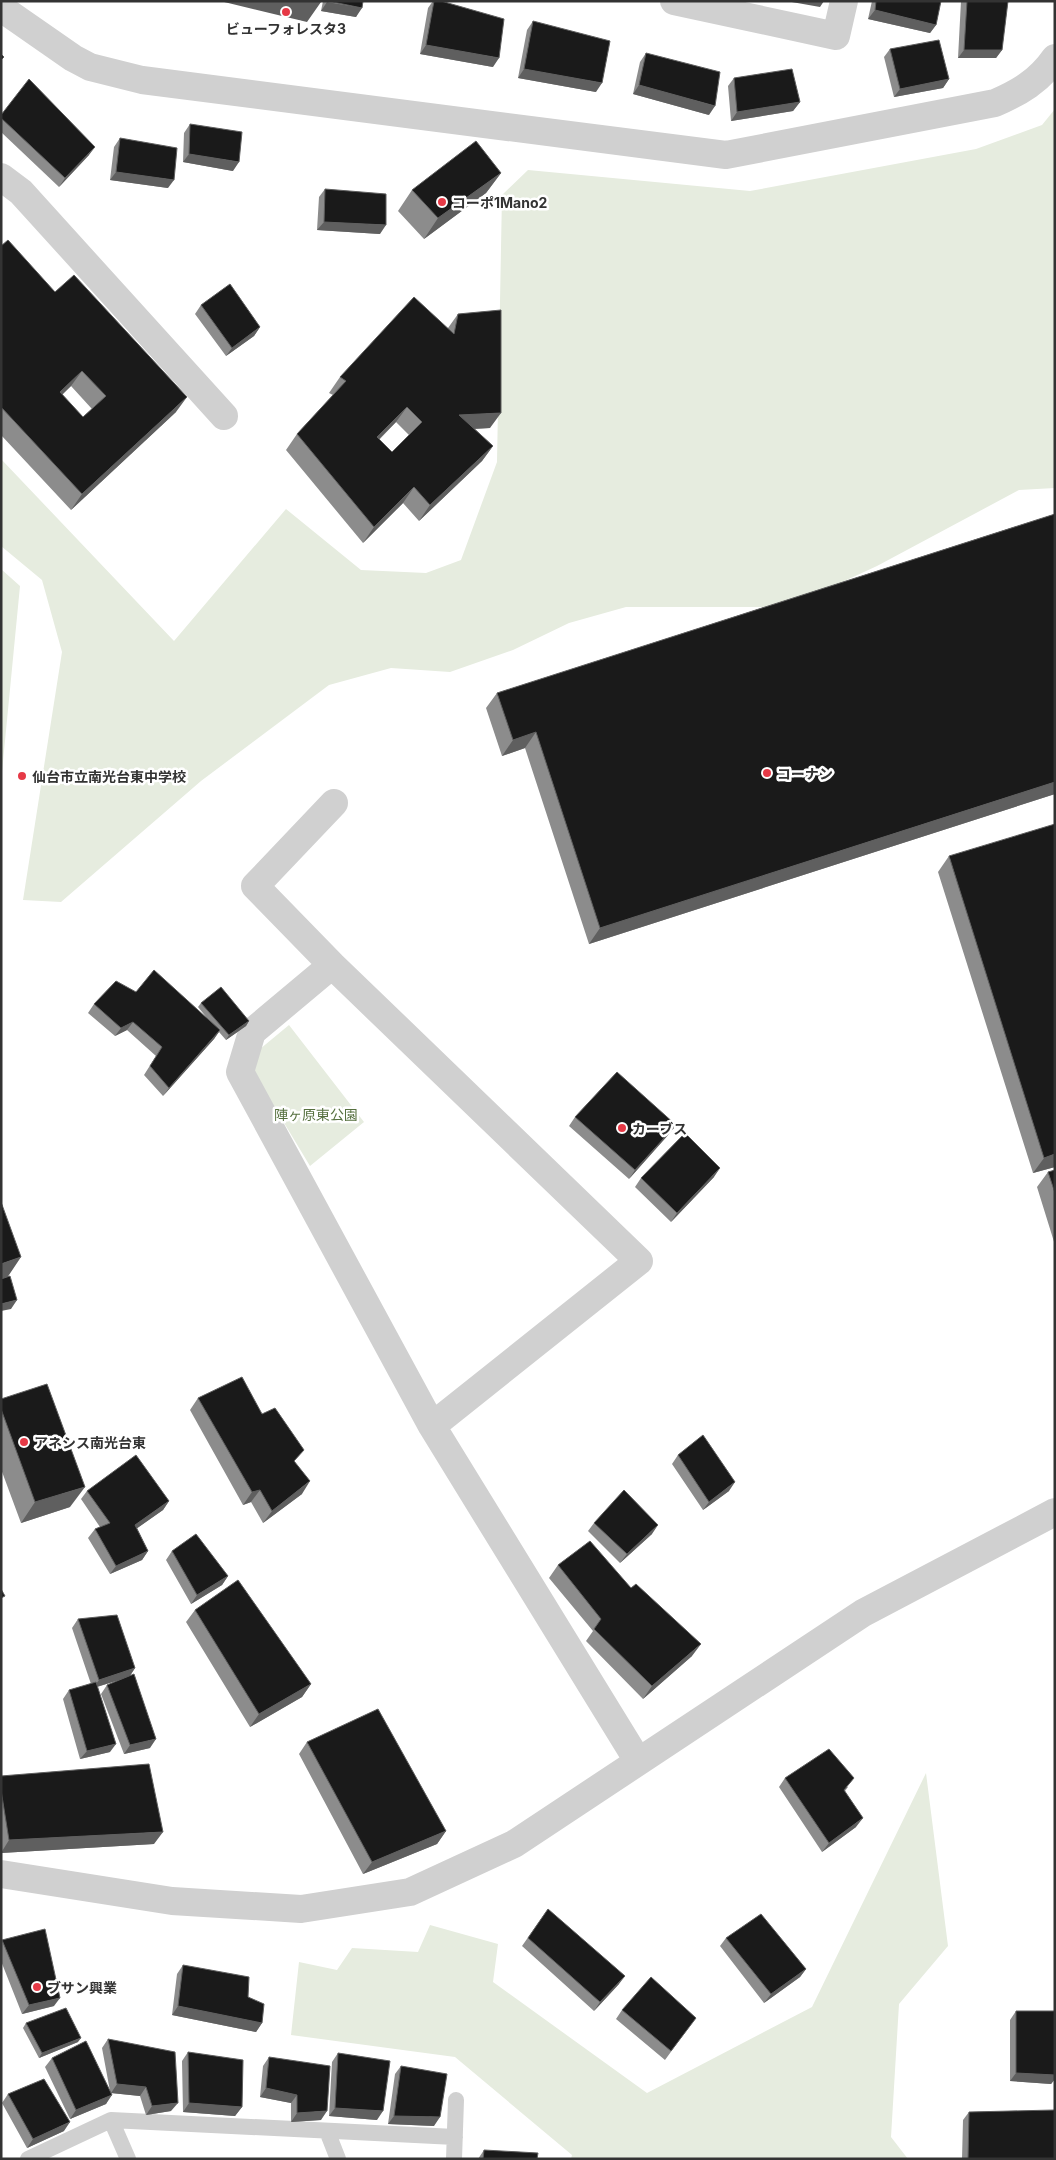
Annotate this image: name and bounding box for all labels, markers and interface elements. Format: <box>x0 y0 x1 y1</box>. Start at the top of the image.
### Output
marker: ビューフォレスタ3 <box>280 6 292 18</box>
place label: ビューフォレスタ3 <box>226 20 346 37</box>
place label: コーポ1Mano2 <box>452 194 548 211</box>
marker: コーポ1Mano2 <box>436 196 448 208</box>
place label: コーナン <box>777 765 833 782</box>
marker: コーナン <box>761 767 773 779</box>
place label: 仙台市立南光台東中学校 <box>32 768 186 785</box>
marker: 仙台市立南光台東中学校 <box>16 770 28 782</box>
park label: 陣ヶ原東公園 <box>274 1106 358 1123</box>
place label: カーブス <box>632 1120 687 1137</box>
marker: カーブス <box>616 1122 628 1134</box>
place label: アネシス南光台東 <box>34 1434 146 1451</box>
marker: アネシス南光台東 <box>18 1436 30 1448</box>
place label: ブサン興業 <box>47 1979 117 1996</box>
marker: ブサン興業 <box>31 1981 43 1993</box>

